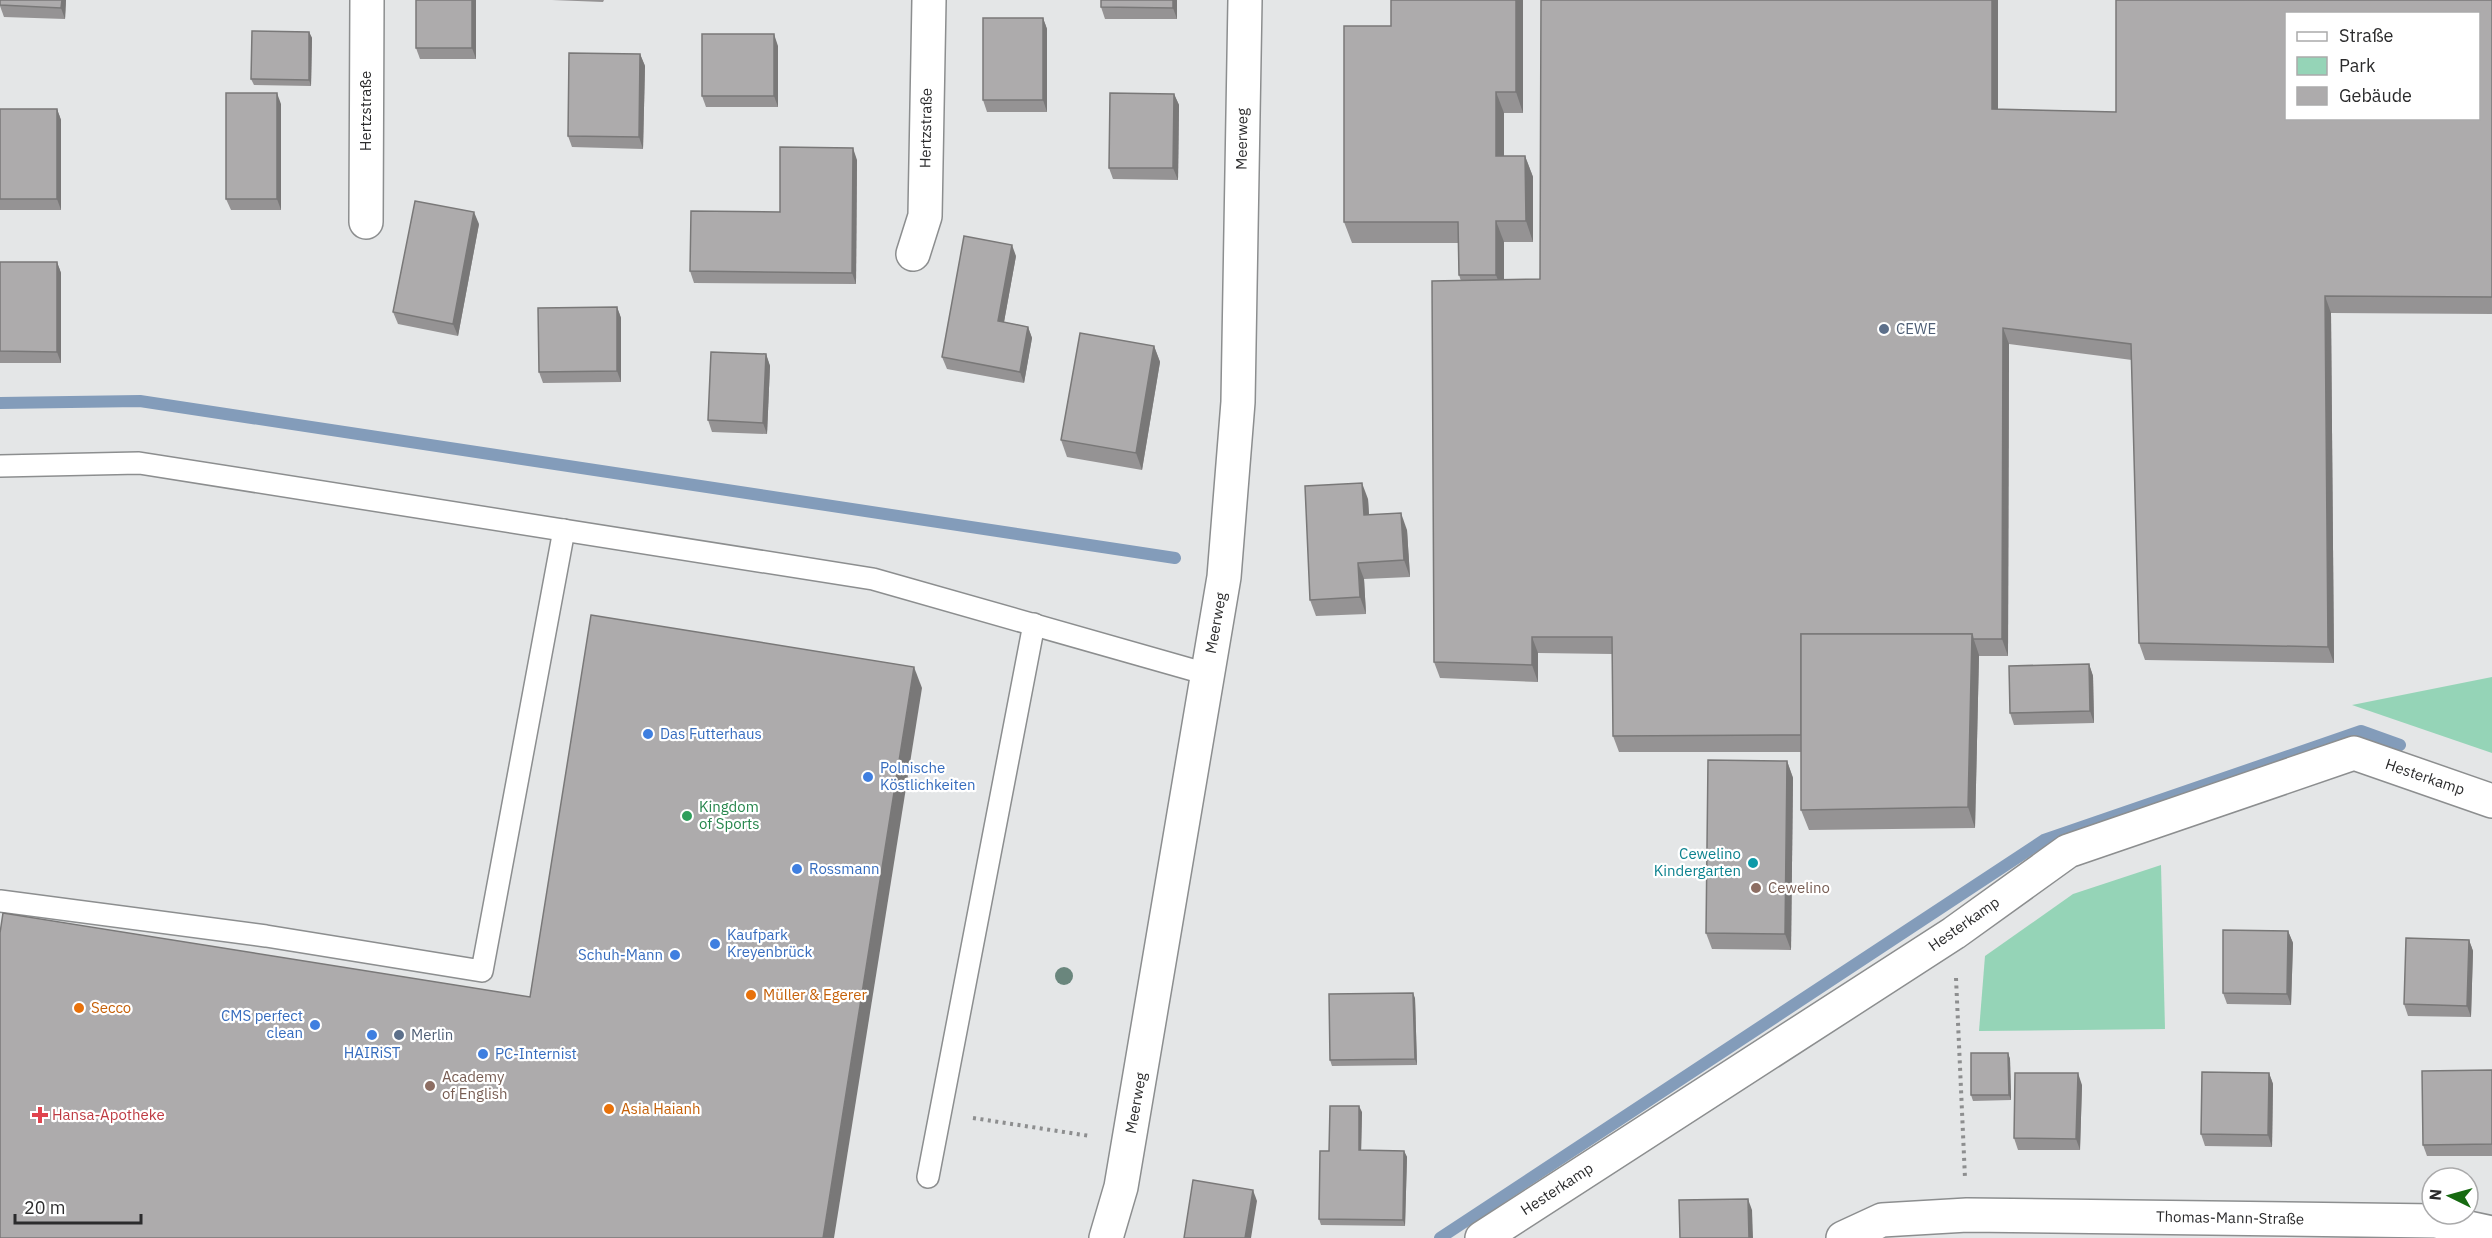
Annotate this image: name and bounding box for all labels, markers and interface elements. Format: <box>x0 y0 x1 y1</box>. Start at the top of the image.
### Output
legend <box>2285 12 2480 120</box>
text: Straße <box>2339 24 2393 47</box>
text: Park <box>2339 54 2376 77</box>
street label: Hertzstraße <box>356 71 375 151</box>
text: Gebäude <box>2339 84 2412 107</box>
street label: Hertzstraße <box>915 88 936 168</box>
street label: Meerweg <box>1231 108 1252 170</box>
place label: CEWE <box>1896 319 1936 338</box>
marker: CEWE <box>1877 322 1891 336</box>
street label: Meerweg <box>1201 591 1230 655</box>
place label: Das Futterhaus <box>660 724 762 743</box>
marker: Das Futterhaus <box>641 727 655 741</box>
street label: Hesterkamp <box>2383 754 2467 799</box>
place label: Polnische Köstlichkeiten <box>880 758 976 794</box>
marker: Polnische Köstlichkeiten <box>861 770 875 784</box>
place label: Kingdom of Sports <box>699 797 760 833</box>
marker: Kingdom of Sports <box>680 809 694 823</box>
place label: Cewelino Kindergarten <box>1654 844 1741 880</box>
marker: Cewelino Kindergarten <box>1746 856 1760 870</box>
place label: Rossmann <box>809 859 879 878</box>
marker: Rossmann <box>790 862 804 876</box>
place label: Cewelino <box>1768 878 1830 897</box>
marker: Cewelino <box>1749 881 1763 895</box>
street label: Hesterkamp <box>1924 892 2003 955</box>
place label: Kaufpark Kreyenbrück <box>727 925 812 961</box>
marker: Kaufpark Kreyenbrück <box>708 937 722 951</box>
place label: Schuh-Mann <box>578 945 663 964</box>
marker: Schuh-Mann <box>668 948 682 962</box>
place label: Müller & Egerer <box>763 985 867 1004</box>
marker: Müller & Egerer <box>744 988 758 1002</box>
place label: Secco <box>91 998 131 1017</box>
marker: Secco <box>72 1001 86 1015</box>
place label: CMS perfect clean <box>221 1006 303 1042</box>
marker: CMS perfect clean <box>308 1018 322 1032</box>
place label: Merlin <box>411 1025 453 1044</box>
marker: HAIRiST <box>365 1028 379 1042</box>
marker: Merlin <box>392 1028 406 1042</box>
place label: HAIRiST <box>344 1043 401 1062</box>
place label: PC-Internist <box>495 1044 577 1063</box>
marker: PC-Internist <box>476 1047 490 1061</box>
place label: Academy of English <box>442 1067 508 1103</box>
street label: Meerweg <box>1121 1071 1150 1135</box>
marker: Academy of English <box>423 1079 437 1093</box>
place label: Asia Haianh <box>621 1099 701 1118</box>
marker: Asia Haianh <box>602 1102 616 1116</box>
place label: Hansa-Apotheke <box>52 1105 165 1124</box>
marker: Hansa-Apotheke <box>33 1108 47 1122</box>
street label: Hesterkamp <box>1517 1158 1597 1219</box>
north arrow <box>2420 1166 2480 1226</box>
scale bar <box>15 1187 141 1225</box>
text: N <box>2425 1188 2446 1201</box>
text: 20 m <box>24 1196 66 1219</box>
street label: Thomas-Mann-Straße <box>2156 1207 2304 1228</box>

